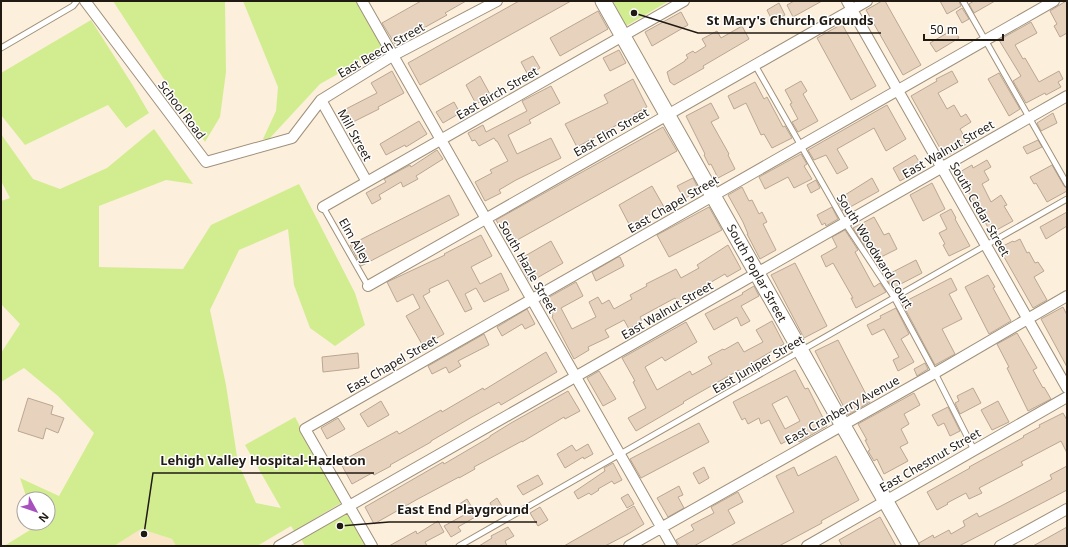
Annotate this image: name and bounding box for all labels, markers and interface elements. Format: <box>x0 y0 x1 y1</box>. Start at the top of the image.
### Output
callout: St Mary's Church Grounds <box>698 8 881 33</box>
text: St Mary's Church Grounds <box>706 11 874 29</box>
scale bar <box>924 16 1003 42</box>
street label: East Beech Street <box>334 18 428 82</box>
text: 50 m <box>930 21 958 38</box>
street label: East Birch Street <box>453 62 542 123</box>
street label: School Road <box>154 77 210 143</box>
street label: East Elm Street <box>570 103 652 160</box>
street label: Mill Street <box>334 106 377 165</box>
street label: East Walnut Street <box>899 116 997 182</box>
street label: South Cedar Street <box>946 159 1014 260</box>
street label: East Chapel Street <box>624 171 722 237</box>
street label: South Woodward Court <box>833 191 918 312</box>
street label: Elm Alley <box>335 215 375 268</box>
street label: South Hazle Street <box>495 218 562 317</box>
street label: South Poplar Street <box>723 221 791 326</box>
street label: East Walnut Street <box>618 277 716 343</box>
street label: East Juniper Street <box>709 330 808 397</box>
street label: East Chapel Street <box>343 331 441 397</box>
street label: East Cranberry Avenue <box>782 371 903 449</box>
street label: East Chestnut Street <box>876 424 984 496</box>
callout: Lehigh Valley Hospital-Hazleton <box>153 448 374 473</box>
text: Lehigh Valley Hospital-Hazleton <box>160 451 366 469</box>
north arrow <box>16 491 56 531</box>
callout: East End Playground <box>389 497 537 522</box>
text: East End Playground <box>397 500 529 518</box>
text: N <box>35 509 53 526</box>

